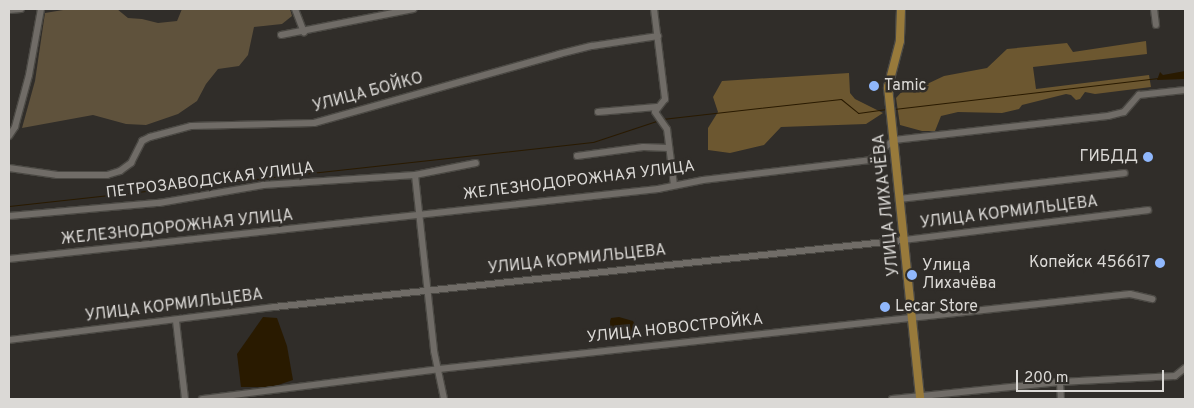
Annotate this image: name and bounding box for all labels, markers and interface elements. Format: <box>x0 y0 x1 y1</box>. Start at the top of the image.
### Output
street label: УЛИЦА БОЙКО <box>310 69 426 117</box>
place label: Tamic <box>884 76 927 96</box>
marker: Tamic <box>868 80 880 92</box>
street label: УЛИЦА ЛИХАЧЁВА <box>870 132 904 278</box>
place label: ГИБДД <box>1080 147 1138 167</box>
marker: ГИБДД <box>1142 151 1154 163</box>
street label: ЖЕЛЕЗНОДОРОЖНАЯ УЛИЦА <box>462 157 696 205</box>
street label: ПЕТРОЗАВОДСКАЯ УЛИЦА <box>105 159 315 203</box>
street label: УЛИЦА КОРМИЛЬЦЕВА <box>919 193 1099 233</box>
street label: ЖЕЛЕЗНОДОРОЖНАЯ УЛИЦА <box>60 206 294 250</box>
street label: УЛИЦА КОРМИЛЬЦЕВА <box>487 241 667 279</box>
place label: Копейск 456617 <box>1029 253 1150 273</box>
place label: Улица Лихачёва <box>922 256 996 294</box>
marker: Копейск 456617 <box>1154 257 1166 269</box>
marker: Улица Лихачёва <box>906 269 918 281</box>
street label: УЛИЦА КОРМИЛЬЦЕВА <box>84 286 264 326</box>
place label: Lecar Store <box>895 297 978 317</box>
marker: Lecar Store <box>879 301 891 313</box>
street label: УЛИЦА НОВОСТРОЙКА <box>585 310 765 348</box>
scale bar <box>1019 360 1166 392</box>
text: 200 m <box>1024 369 1069 388</box>

